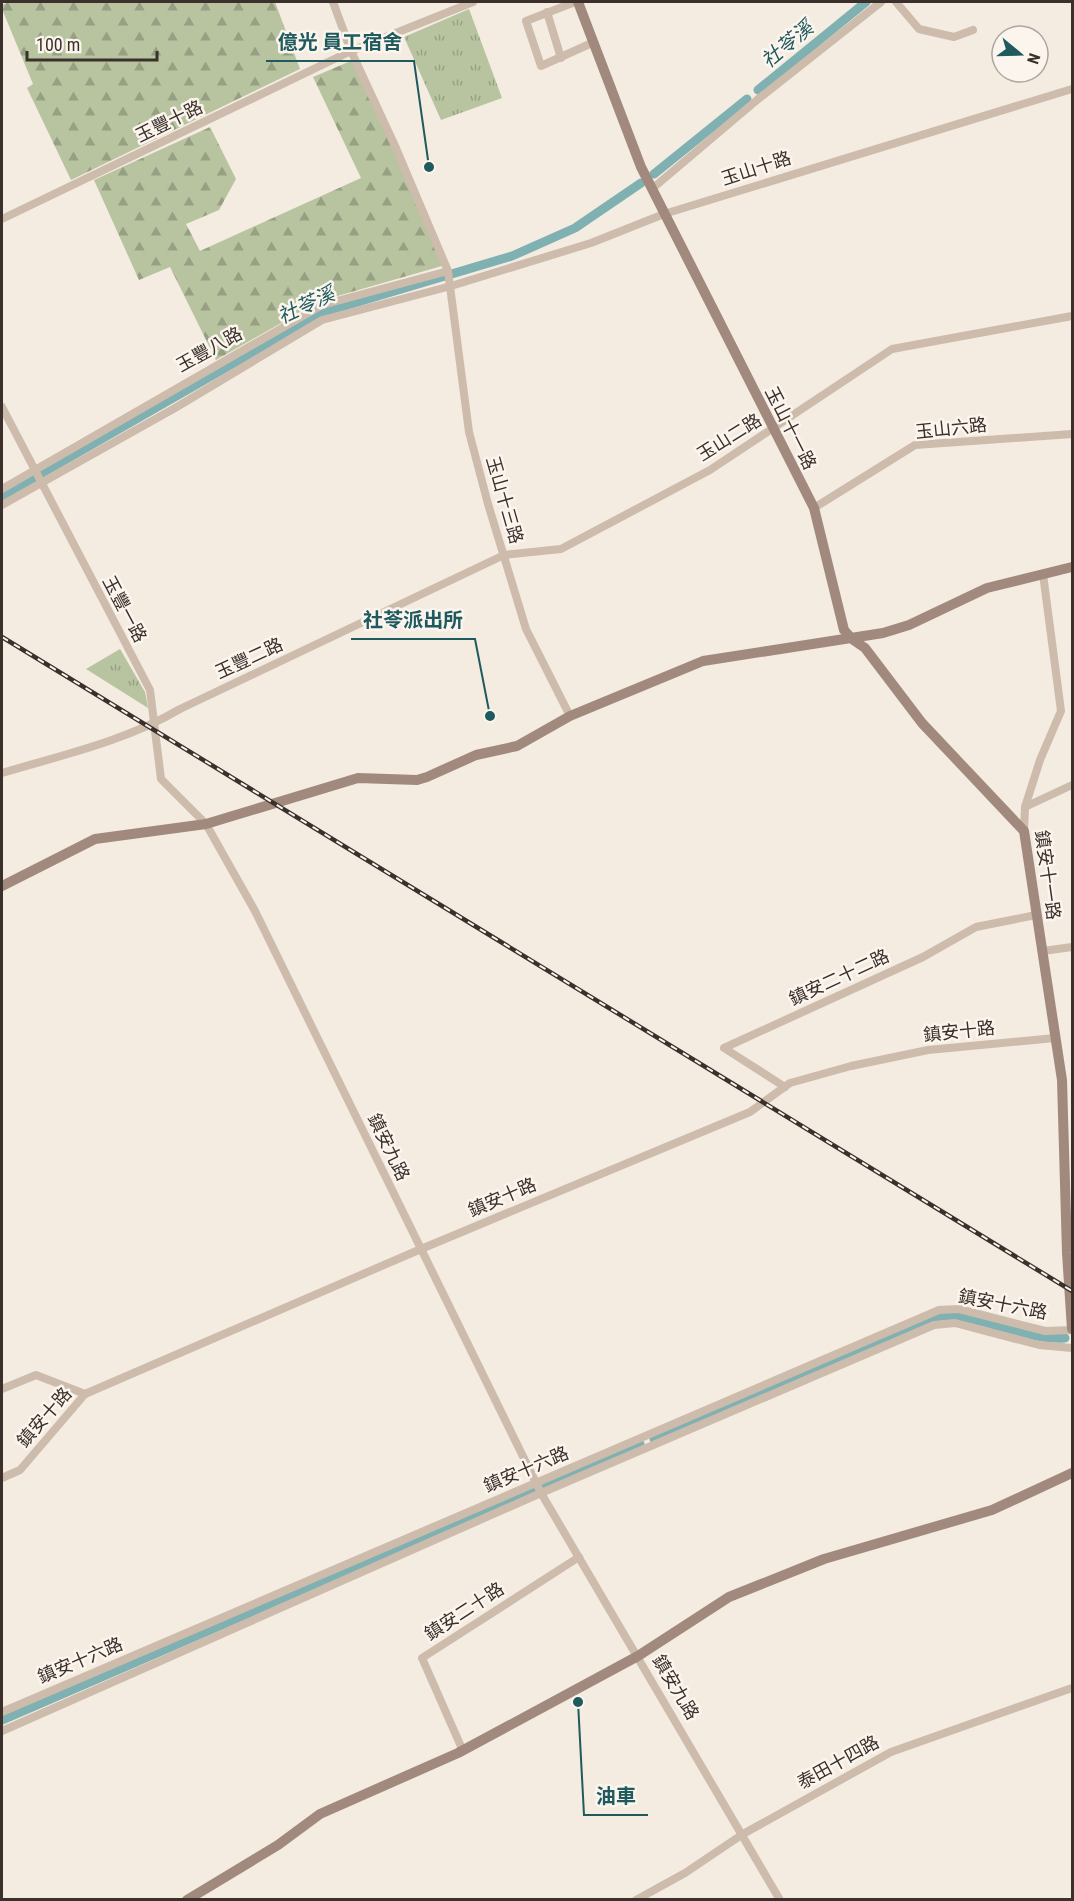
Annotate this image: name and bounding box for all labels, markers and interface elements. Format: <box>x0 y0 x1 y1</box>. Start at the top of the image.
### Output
water label: 社苓溪 <box>756 14 820 72</box>
callout: 億光 員工宿舍 <box>266 23 414 61</box>
scale bar <box>27 24 158 62</box>
north arrow <box>990 24 1050 84</box>
text: 億光 員工宿舍 <box>278 30 402 54</box>
text: 100 m <box>36 34 80 55</box>
text: N <box>1023 51 1044 66</box>
street label: 玉豐十路 <box>132 96 206 146</box>
street label: 玉山十路 <box>719 147 793 189</box>
water label: 社苓溪 <box>274 280 341 329</box>
street label: 玉豐八路 <box>172 322 246 376</box>
street label: 玉山十一路 <box>761 383 821 473</box>
street label: 玉山二路 <box>693 409 765 465</box>
street label: 玉山六路 <box>914 414 988 442</box>
street label: 玉山十三路 <box>483 454 527 546</box>
street label: 玉豐一路 <box>99 572 151 646</box>
callout: 社苓派出所 <box>351 601 475 639</box>
text: 社苓派出所 <box>363 608 463 632</box>
street label: 玉豐二路 <box>212 633 286 683</box>
street label: 鎮安十一路 <box>1031 829 1065 921</box>
street label: 鎮安二十二路 <box>786 945 892 1009</box>
street label: 鎮安十路 <box>922 1017 996 1045</box>
street label: 鎮安九路 <box>364 1110 414 1184</box>
street label: 鎮安十路 <box>465 1173 539 1221</box>
street label: 鎮安十六路 <box>957 1285 1049 1323</box>
street label: 鎮安十路 <box>12 1383 76 1451</box>
street label: 鎮安十六路 <box>480 1442 572 1496</box>
street label: 鎮安二十路 <box>421 1578 507 1644</box>
street label: 鎮安十六路 <box>34 1633 126 1687</box>
street label: 鎮安九路 <box>648 1651 704 1723</box>
street label: 泰田十四路 <box>794 1731 882 1793</box>
callout: 油車 <box>584 1777 648 1815</box>
text: 油車 <box>596 1784 636 1808</box>

